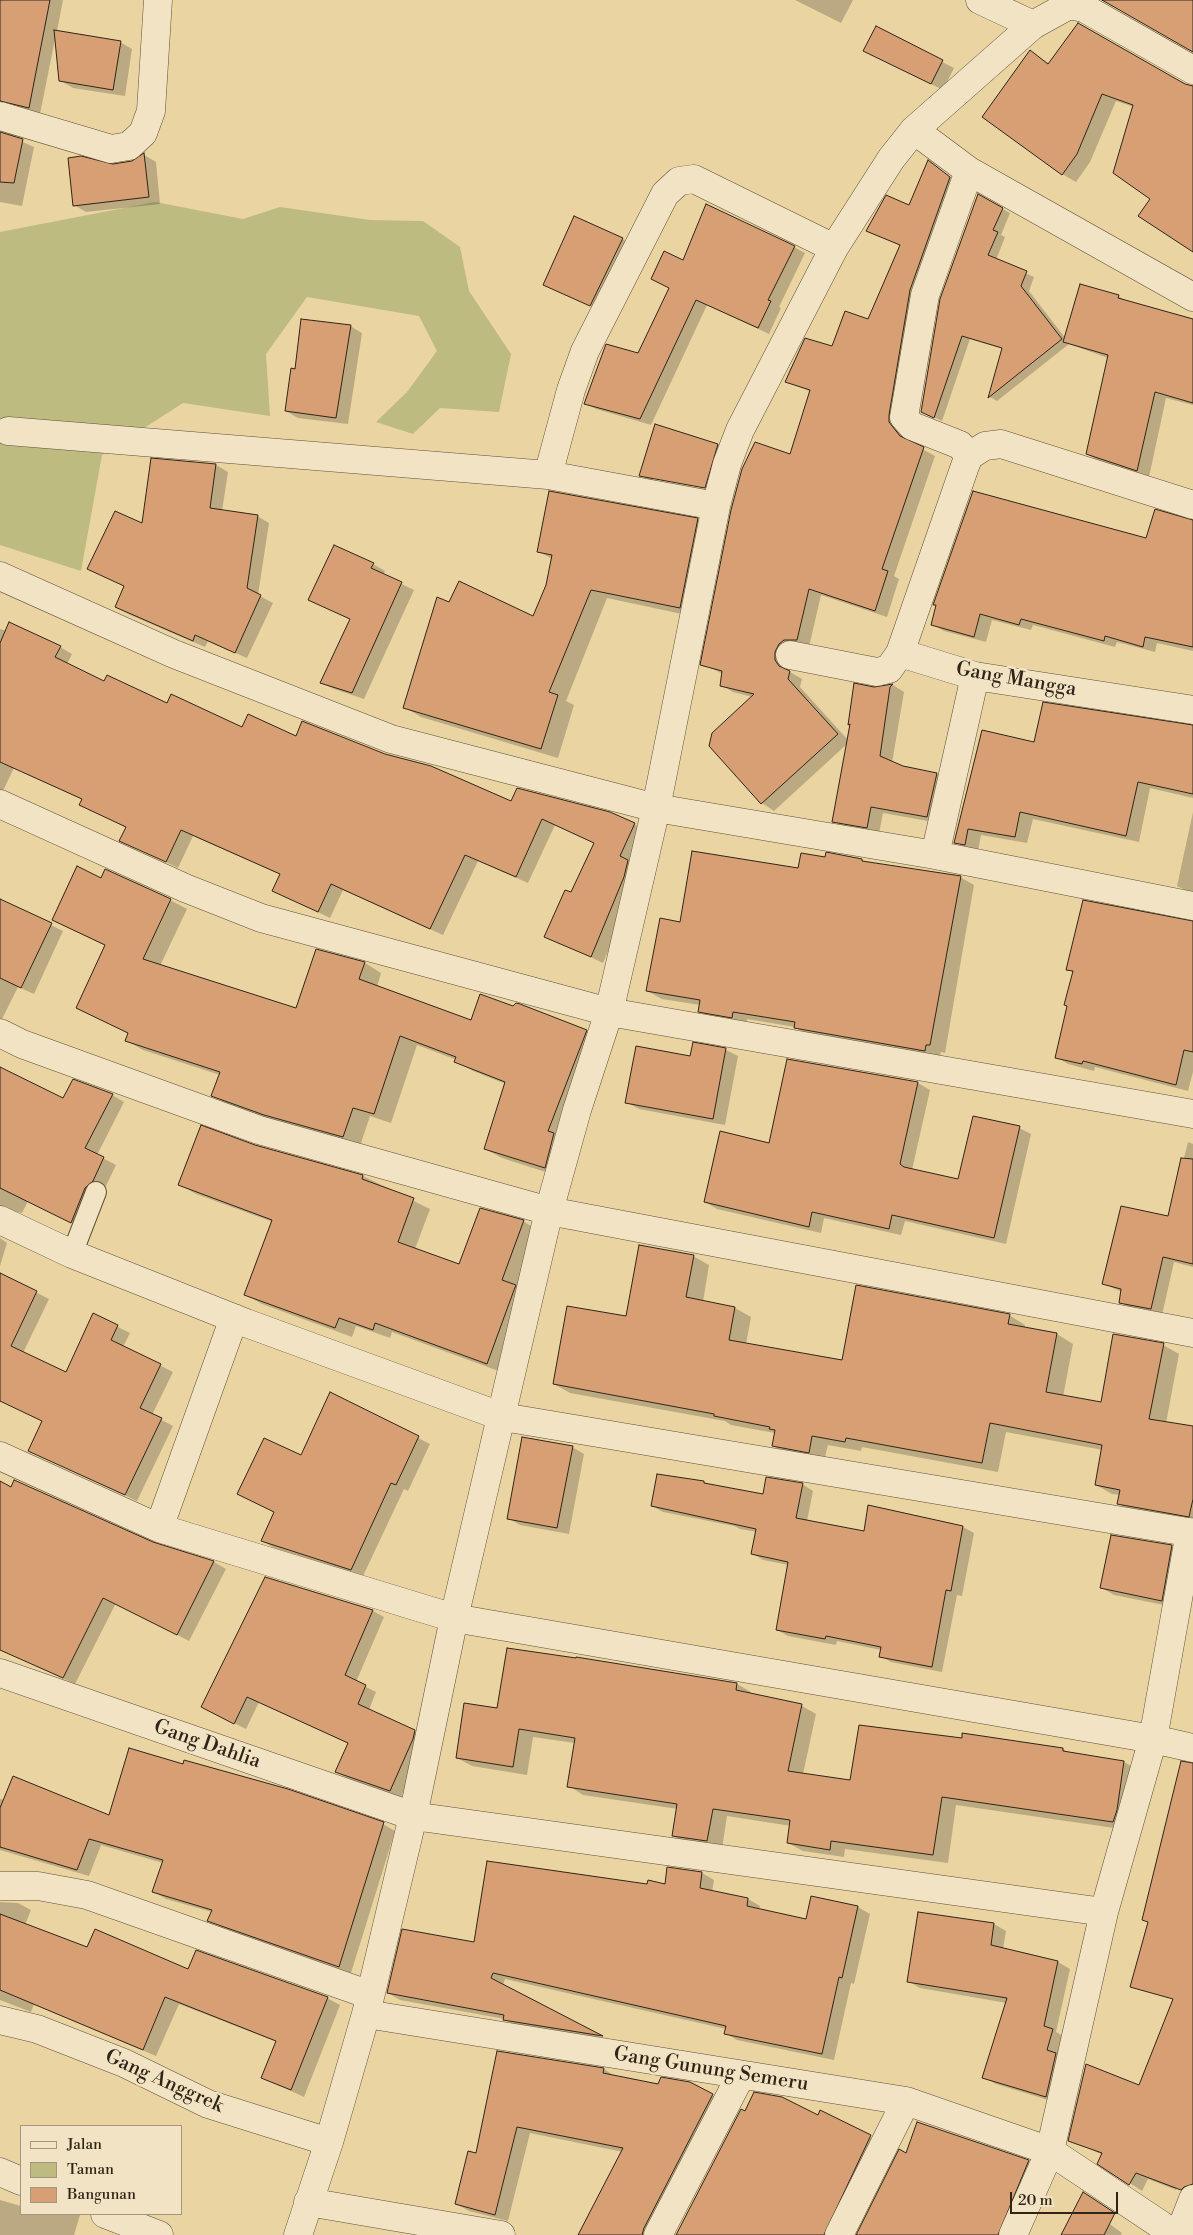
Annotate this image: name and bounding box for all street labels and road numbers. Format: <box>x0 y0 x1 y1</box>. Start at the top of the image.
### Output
street label: Gang Mangga <box>954 658 1078 702</box>
street label: Gang Dahlia <box>150 1716 264 1774</box>
street label: Gang Gunung Semeru <box>612 2043 810 2097</box>
street label: Gang Anggrek <box>101 2045 227 2119</box>

